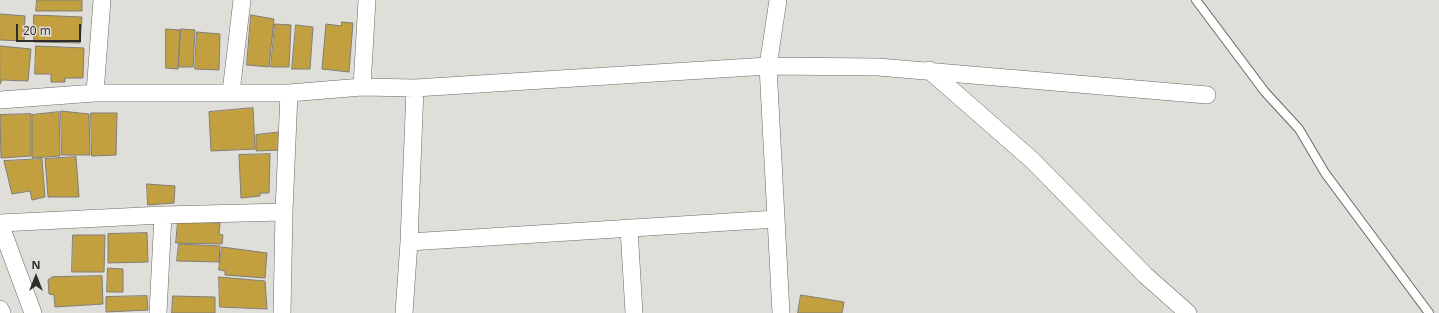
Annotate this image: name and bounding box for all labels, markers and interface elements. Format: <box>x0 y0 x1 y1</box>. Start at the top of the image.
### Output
scale bar <box>18 16 83 42</box>
text: 20 m <box>23 22 51 39</box>
north arrow <box>16 257 56 297</box>
text: N <box>32 257 40 272</box>

